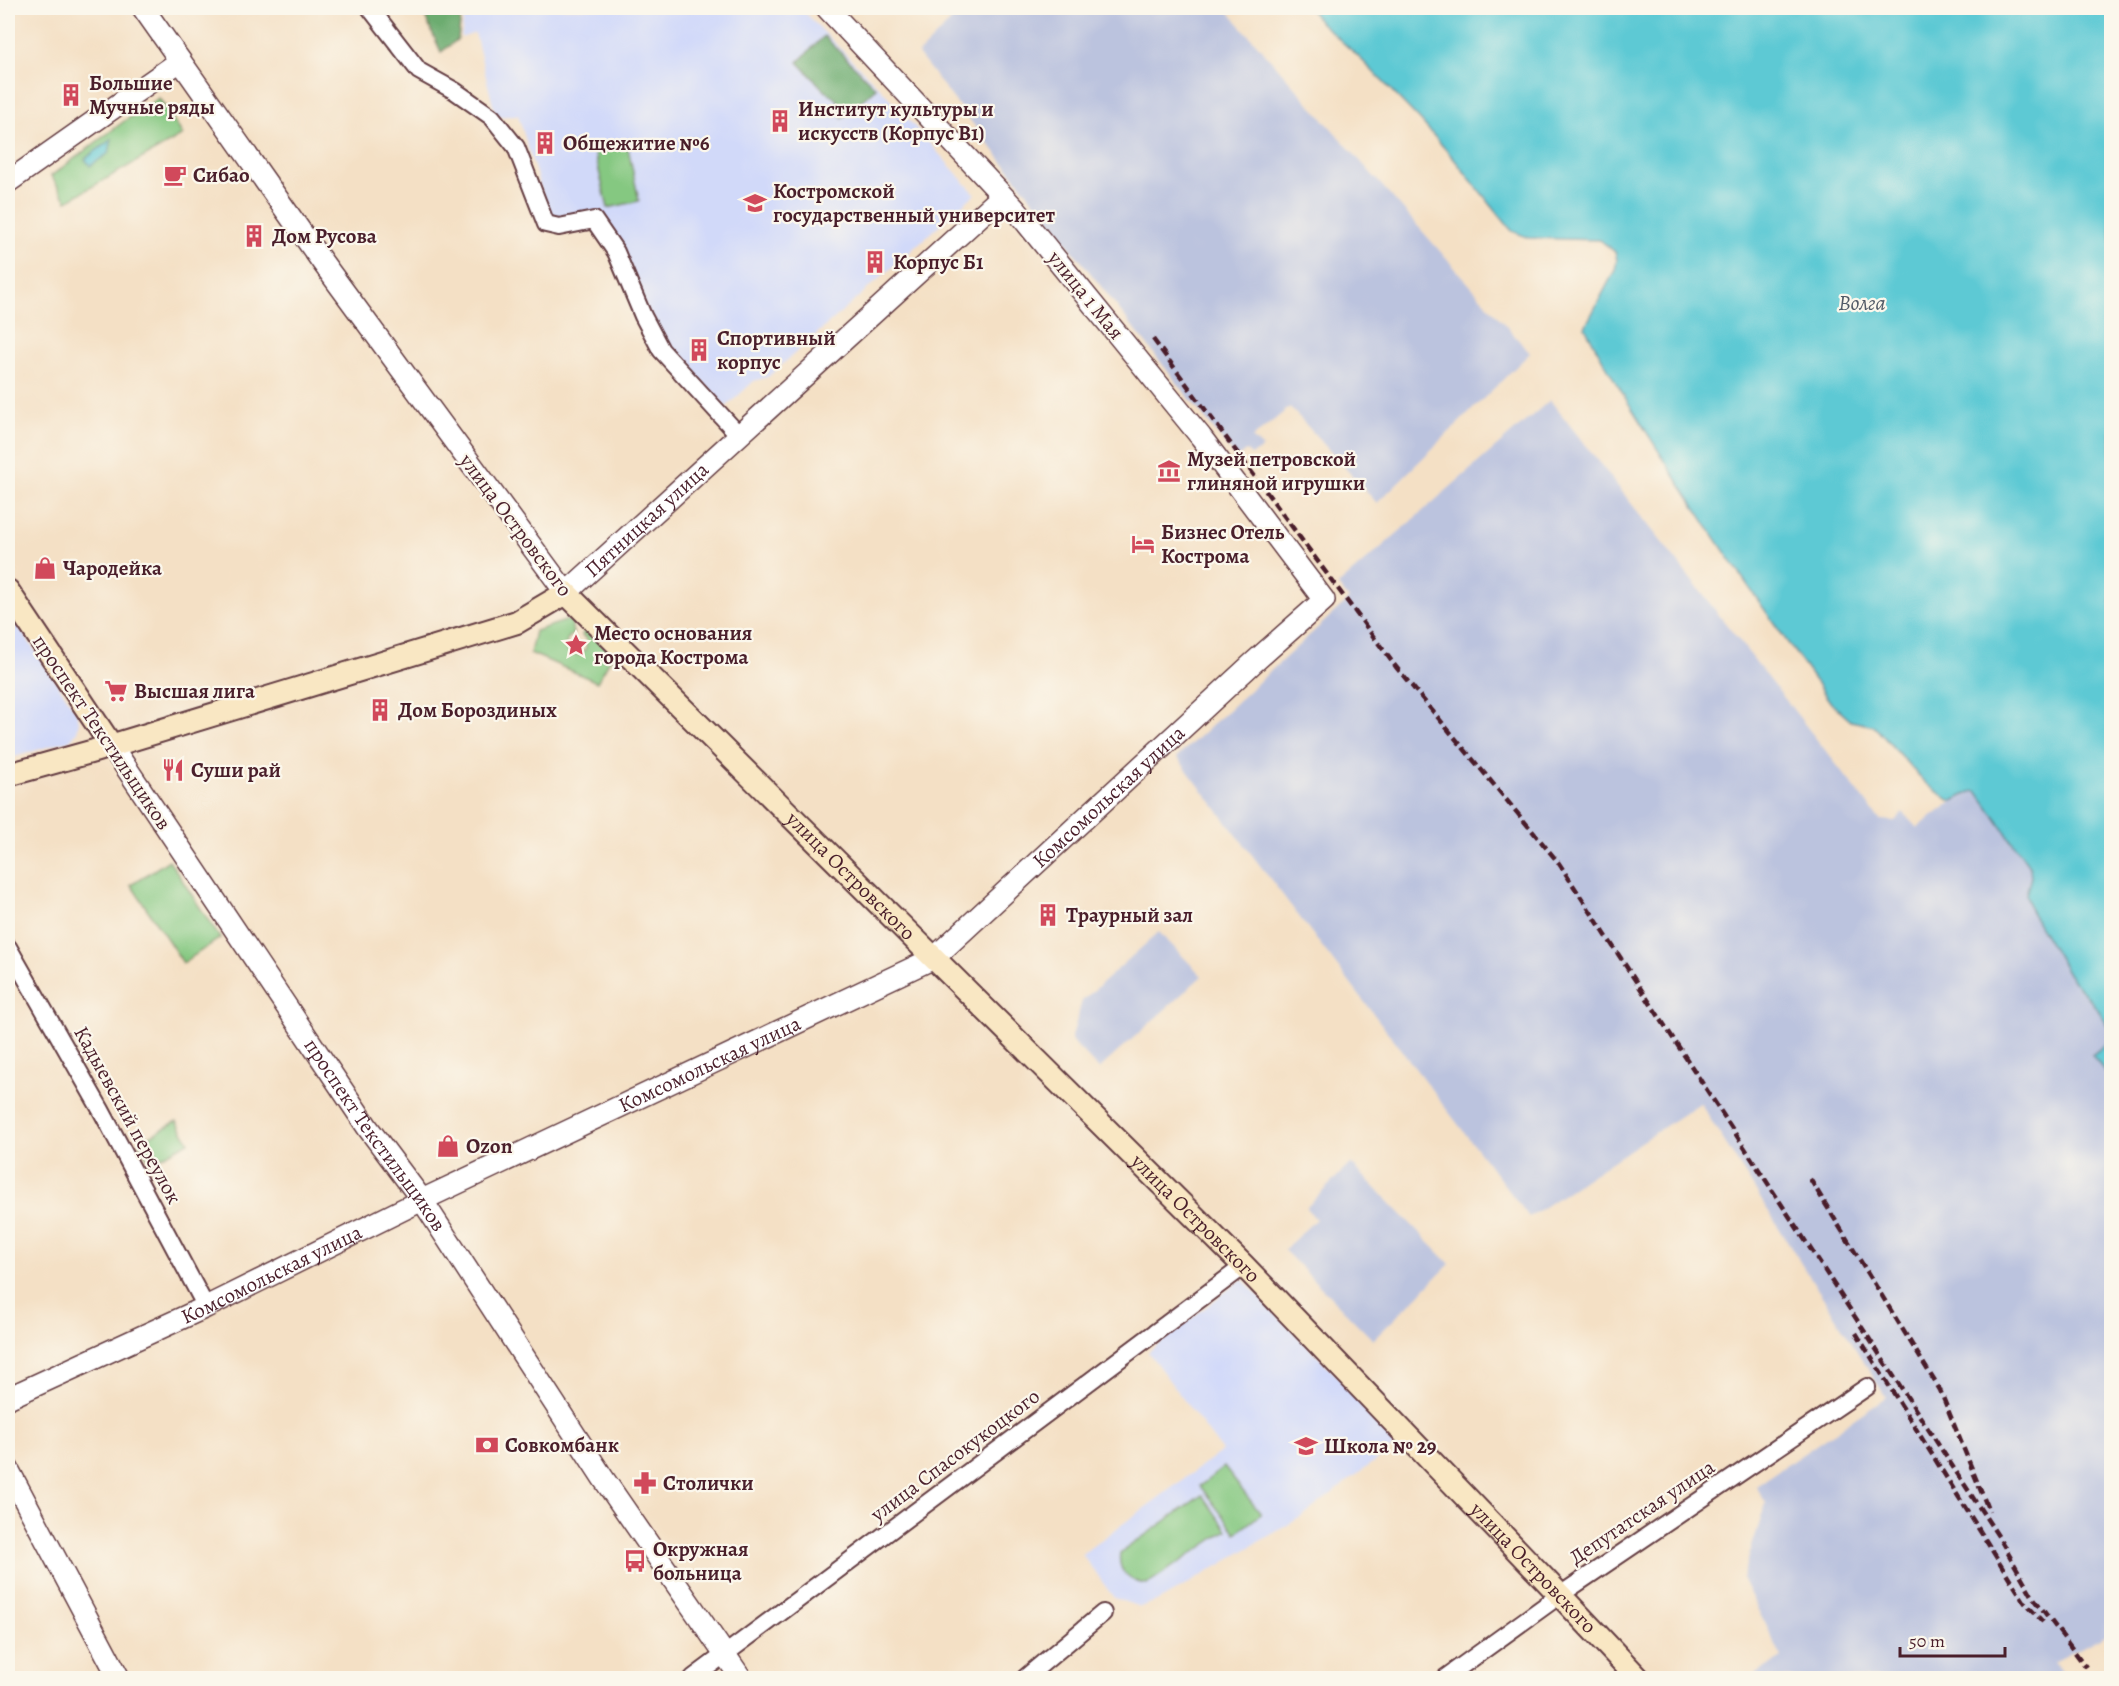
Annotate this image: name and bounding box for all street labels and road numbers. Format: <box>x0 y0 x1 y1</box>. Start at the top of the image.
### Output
street label: улица 1 Мая <box>1041 244 1130 345</box>
street label: улица Островского <box>452 447 579 602</box>
street label: Пятницкая улица <box>579 456 715 583</box>
street label: проспект Текстильщиков <box>26 629 178 835</box>
street label: Комсомольская улица <box>1026 719 1191 874</box>
street label: улица Островского <box>779 805 922 946</box>
street label: Комсомольская улица <box>614 1009 806 1119</box>
street label: Кадыевский переулок <box>67 1021 189 1209</box>
street label: проспект Текстильщиков <box>298 1033 453 1237</box>
street label: улица Островского <box>1124 1147 1267 1289</box>
street label: Комсомольская улица <box>176 1218 367 1331</box>
street label: улица Спасокукоцкого <box>864 1382 1045 1529</box>
street label: Депутатская улица <box>1564 1453 1721 1571</box>
street label: улица Островского <box>1463 1495 1603 1640</box>

